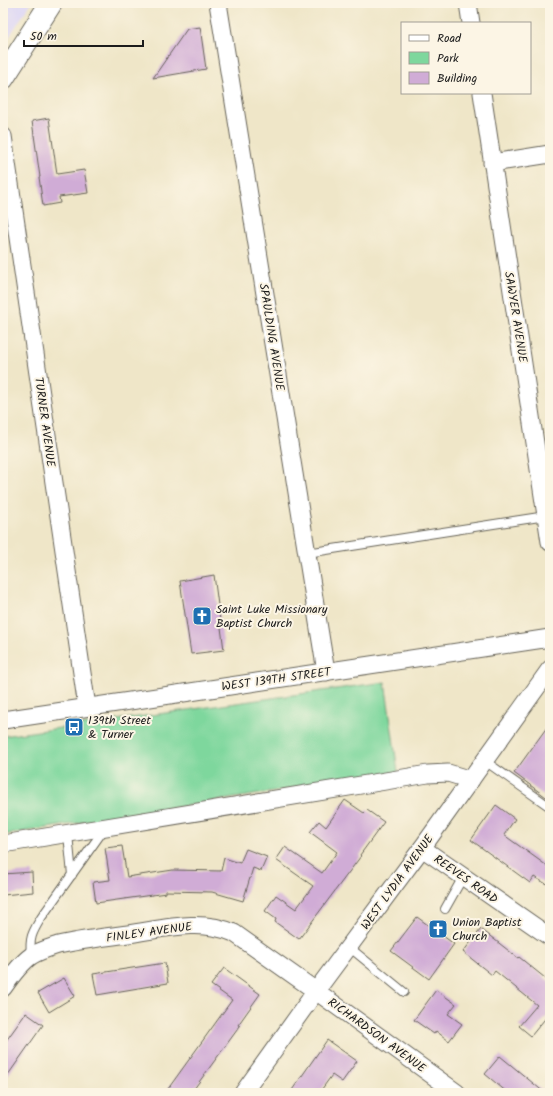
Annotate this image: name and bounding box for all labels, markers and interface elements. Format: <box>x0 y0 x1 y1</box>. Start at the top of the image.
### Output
scale bar <box>24 22 143 48</box>
legend <box>401 22 531 94</box>
text: 50 m <box>30 27 57 46</box>
text: Road <box>437 29 462 48</box>
text: Park <box>437 49 459 68</box>
text: Building <box>437 69 477 88</box>
street label: SAWYER AVENUE <box>499 270 532 365</box>
street label: SPAULDING AVENUE <box>254 282 290 393</box>
street label: TURNER AVENUE <box>29 376 60 469</box>
place label: Saint Luke Missionary Baptist Church <box>216 600 328 633</box>
church icon: Saint Luke Missionary Baptist Church <box>191 605 213 627</box>
street label: WEST 139TH STREET <box>220 662 333 697</box>
place label: 139th Street & Turner <box>88 711 151 744</box>
bus stop icon: 139th Street & Turner <box>63 716 85 738</box>
street label: WEST LYDIA AVENUE <box>356 830 439 934</box>
street label: REEVES ROAD <box>430 850 502 909</box>
place label: Union Baptist Church <box>452 913 522 946</box>
street label: FINLEY AVENUE <box>105 917 194 948</box>
church icon: Union Baptist Church <box>427 918 449 940</box>
street label: RICHARDSON AVENUE <box>324 993 431 1078</box>

